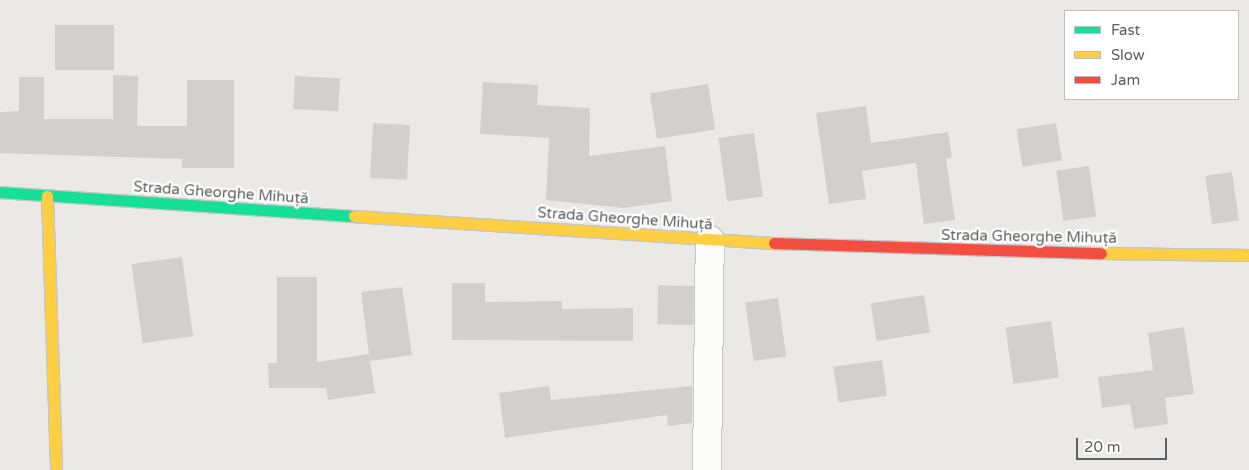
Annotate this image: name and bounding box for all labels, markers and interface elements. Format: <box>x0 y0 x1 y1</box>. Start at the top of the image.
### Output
legend <box>1064 10 1239 100</box>
text: Fast <box>1111 21 1140 39</box>
text: Slow <box>1111 46 1145 64</box>
text: Jam <box>1111 71 1140 89</box>
street label: Strada Gheorghe Mihuță <box>133 178 309 208</box>
street label: Strada Gheorghe Mihuță <box>537 204 713 234</box>
street label: Strada Gheorghe Mihuță <box>941 226 1117 248</box>
scale bar <box>1079 428 1170 460</box>
text: 20 m <box>1084 438 1121 456</box>

